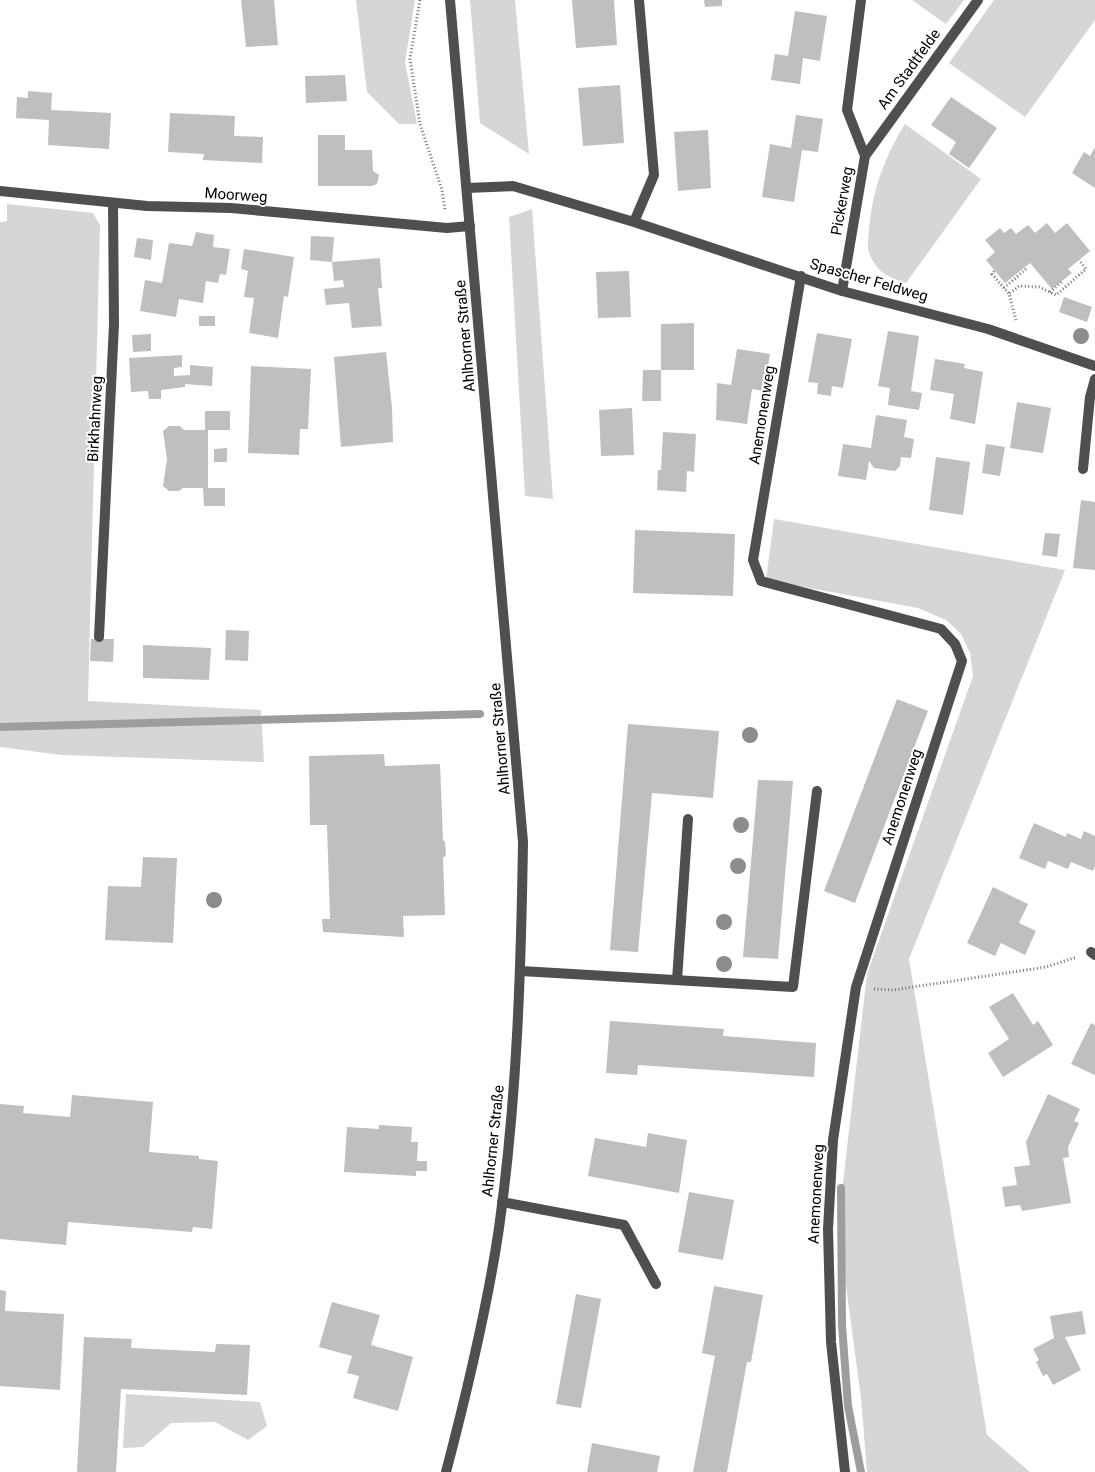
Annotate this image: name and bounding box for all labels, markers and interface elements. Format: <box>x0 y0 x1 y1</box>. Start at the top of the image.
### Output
street label: Am Stadtfelde <box>874 25 944 113</box>
street label: Pickerweg <box>827 165 857 237</box>
street label: Moorweg <box>204 184 268 206</box>
street label: Spascher Feldweg <box>808 255 930 305</box>
street label: Ahlhorner Straße <box>451 279 479 393</box>
street label: Anemonenweg <box>745 364 779 466</box>
street label: Birkhahnweg <box>84 375 106 463</box>
street label: Ahlhorner Straße <box>486 682 514 796</box>
street label: Anemonenweg <box>878 747 926 847</box>
street label: Ahlhorner Straße <box>478 1084 508 1198</box>
street label: Anemonenweg <box>804 1144 828 1244</box>

